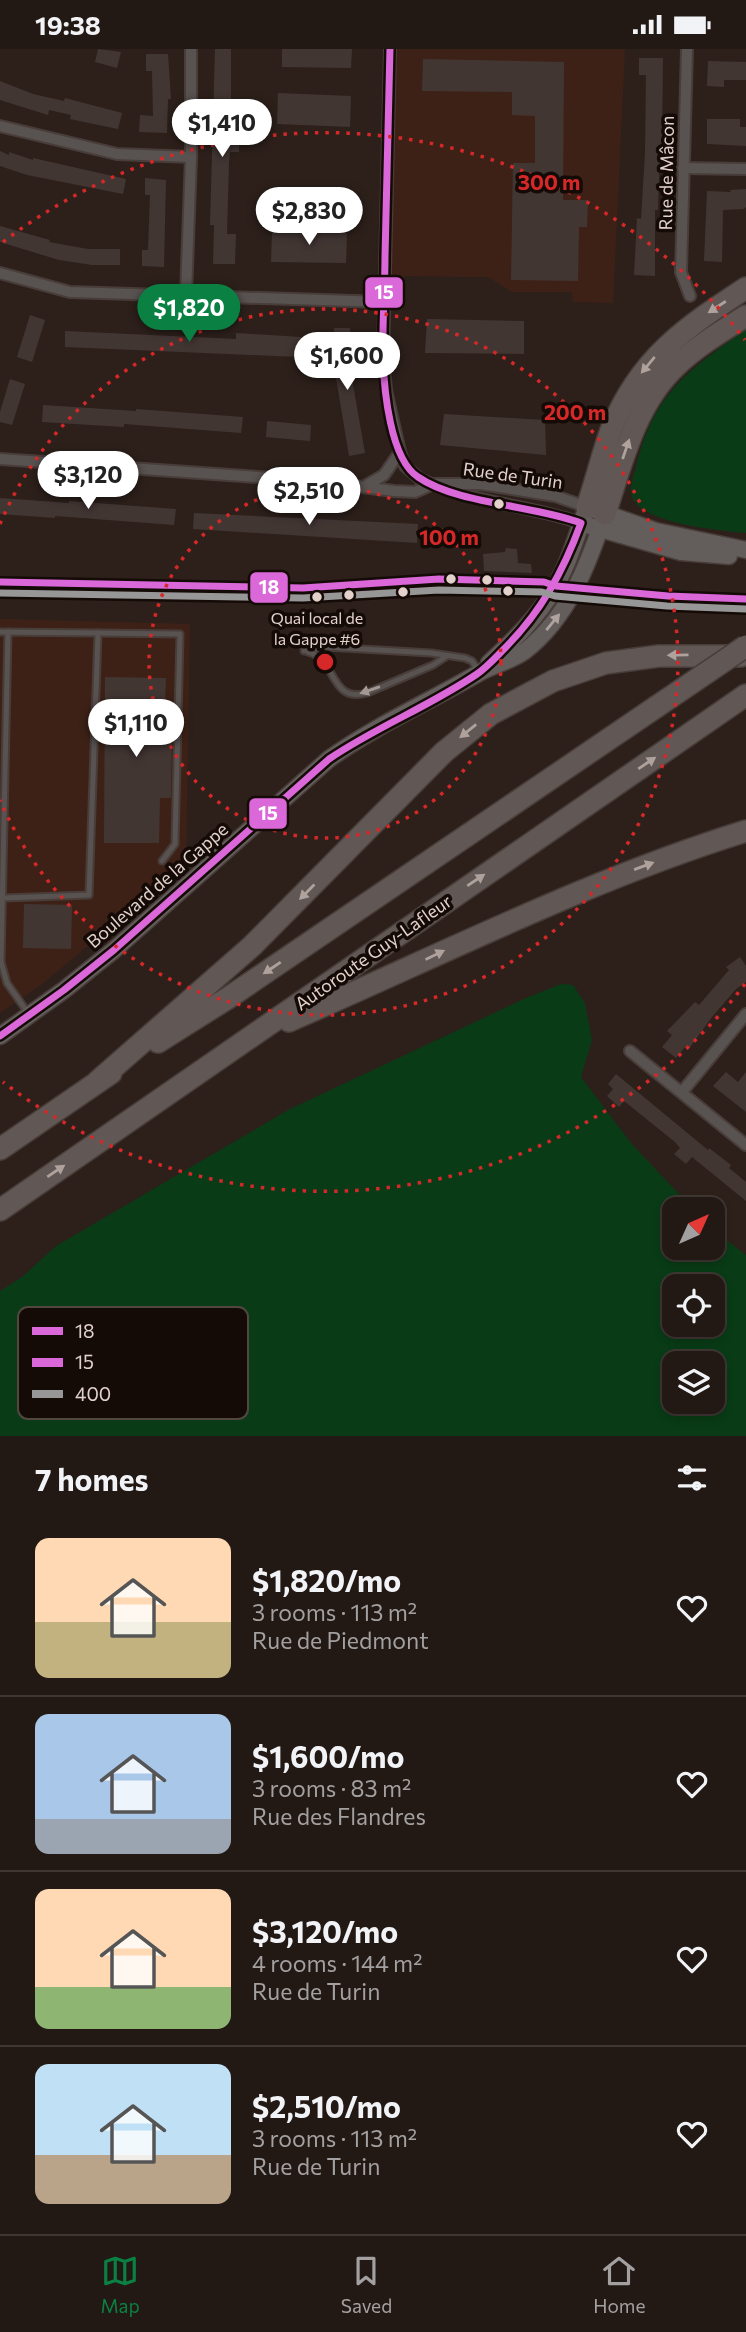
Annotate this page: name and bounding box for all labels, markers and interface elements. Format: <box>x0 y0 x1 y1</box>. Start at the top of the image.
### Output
text: 19:38 <box>35 9 101 40</box>
pin: $1,410 <box>165 99 279 159</box>
text: $1,410 <box>188 108 256 136</box>
street label: Rue de Mâcon <box>654 115 678 231</box>
text: 300 m <box>518 169 580 194</box>
pin: $2,830 <box>252 187 366 247</box>
text: $2,830 <box>272 196 346 224</box>
line badge: 15 <box>364 276 404 309</box>
text: 15 <box>374 280 394 303</box>
pin: $1,820 <box>132 285 246 344</box>
text: $1,820 <box>153 293 225 321</box>
one-way arrow <box>708 300 727 313</box>
pin: $1,600 <box>290 333 404 392</box>
text: $1,600 <box>310 341 384 369</box>
one-way arrow <box>641 357 656 374</box>
text: 200 m <box>544 399 606 424</box>
one-way arrow <box>621 439 632 460</box>
pin: $3,120 <box>31 451 145 511</box>
street label: Rue de Turin <box>462 457 564 493</box>
text: $3,120 <box>54 460 122 488</box>
pin: $2,510 <box>252 468 366 527</box>
text: $2,510 <box>273 476 345 504</box>
unlabelled marker <box>492 497 506 511</box>
text: 100 m <box>419 524 479 549</box>
line badge: 18 <box>249 571 289 604</box>
unlabelled marker <box>444 572 458 586</box>
unlabelled marker <box>480 573 494 587</box>
text: 18 <box>259 575 279 598</box>
unlabelled marker <box>501 584 515 598</box>
unlabelled marker <box>396 585 410 599</box>
unlabelled marker <box>342 588 356 602</box>
marker: Quai local de la Gappe #6 <box>310 590 324 604</box>
place label: Quai local de la Gappe #6 <box>271 608 363 648</box>
one-way arrow <box>545 614 560 631</box>
centre of rings <box>313 650 337 674</box>
one-way arrow <box>667 650 689 661</box>
one-way arrow <box>359 686 380 696</box>
pin: $1,110 <box>79 699 193 759</box>
text: $1,110 <box>104 708 168 736</box>
one-way arrow <box>459 724 477 739</box>
one-way arrow <box>638 756 656 770</box>
line badge: 15 <box>248 797 288 830</box>
text: 15 <box>258 801 278 824</box>
street label: Boulevard de la Gappe <box>82 818 232 952</box>
one-way arrow <box>633 860 654 871</box>
one-way arrow <box>467 873 485 887</box>
one-way arrow <box>298 883 315 900</box>
street label: Autoroute Guy-Lafleur <box>290 890 456 1014</box>
one-way arrow <box>425 949 445 960</box>
one-way arrow <box>263 961 281 975</box>
one-way arrow <box>47 1164 65 1178</box>
north arrow <box>662 1197 724 1260</box>
map controls <box>662 1197 725 1414</box>
button: locate <box>662 1274 725 1337</box>
legend <box>18 1307 248 1419</box>
text: 18 <box>75 1319 95 1342</box>
text: 15 <box>75 1350 94 1373</box>
button: layers <box>662 1351 725 1414</box>
text: 400 <box>75 1382 111 1405</box>
icon: filters <box>673 1459 711 1497</box>
text: 7 homes <box>35 1460 148 1497</box>
text: $1,820/mo <box>252 1561 401 1598</box>
icon: home <box>91 1566 175 1650</box>
icon: heart <box>673 1589 711 1627</box>
text: 3 rooms · 113 m² <box>252 1598 417 1626</box>
text: Rue de Piedmont <box>252 1626 429 1654</box>
text: $1,600/mo <box>252 1737 404 1774</box>
icon: home <box>91 1742 175 1826</box>
icon: heart <box>673 1765 711 1803</box>
text: 3 rooms · 83 m² <box>252 1774 411 1802</box>
text: Rue des Flandres <box>252 1802 426 1830</box>
text: $3,120/mo <box>252 1912 398 1949</box>
icon: home <box>91 1917 175 2001</box>
icon: heart <box>673 1940 711 1978</box>
text: 4 rooms · 144 m² <box>252 1949 422 1977</box>
text: Rue de Turin <box>252 1977 380 2005</box>
text: $2,510/mo <box>252 2087 401 2124</box>
icon: home <box>91 2092 175 2176</box>
icon: heart <box>673 2115 711 2153</box>
text: 3 rooms · 113 m² <box>252 2124 417 2152</box>
text: Rue de Turin <box>252 2152 380 2180</box>
tab: Map <box>101 2252 140 2317</box>
tab: Saved <box>341 2252 392 2317</box>
tab: Home <box>593 2252 645 2317</box>

